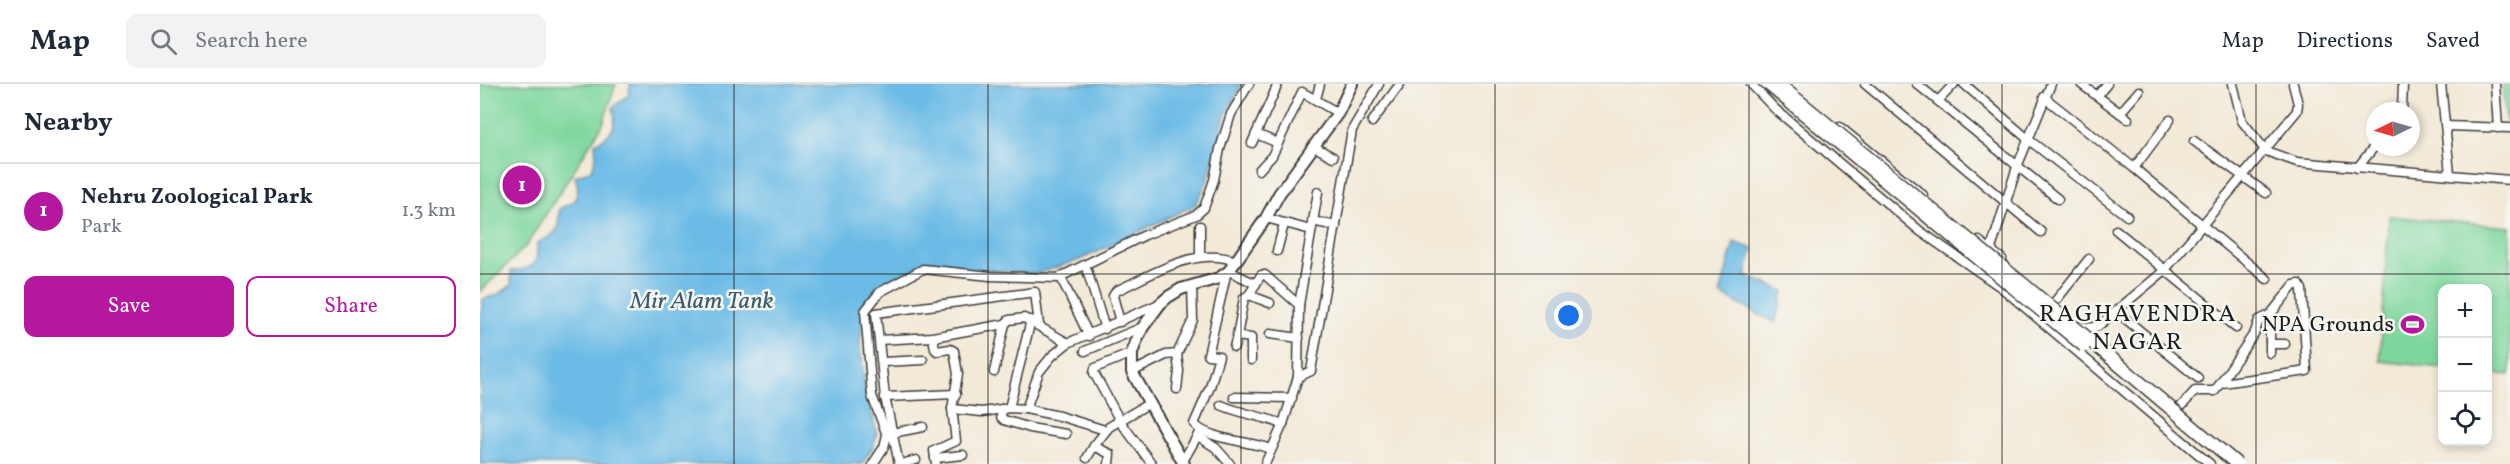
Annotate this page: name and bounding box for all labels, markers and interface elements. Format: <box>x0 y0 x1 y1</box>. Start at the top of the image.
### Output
search box <box>126 14 546 68</box>
text: Map <box>30 22 90 61</box>
icon: search <box>147 25 180 58</box>
text: Search here <box>195 26 308 57</box>
text: Map <box>2222 27 2264 56</box>
text: Directions <box>2297 27 2393 56</box>
text: Saved <box>2426 27 2480 56</box>
north arrow <box>2366 102 2420 156</box>
text: Nearby <box>24 105 113 141</box>
pin: 1 <box>502 162 542 208</box>
text: Nehru Zoological Park <box>81 182 313 213</box>
text: 1 <box>39 197 48 225</box>
text: 1.3 km <box>401 197 456 225</box>
text: Park <box>81 213 122 241</box>
button: Save <box>24 276 234 337</box>
button: Share <box>246 276 456 337</box>
map controls <box>2438 284 2492 446</box>
button: + <box>2438 284 2492 338</box>
water label: Mir Alam Tank <box>629 285 774 319</box>
district label: RAGHAVENDRA NAGAR <box>2039 298 2237 360</box>
your location <box>1554 301 1583 330</box>
place label: NPA Grounds <box>2262 310 2394 341</box>
sports icon: NPA Grounds <box>2399 312 2425 338</box>
button: − <box>2438 338 2492 392</box>
button: locate <box>2438 392 2492 446</box>

